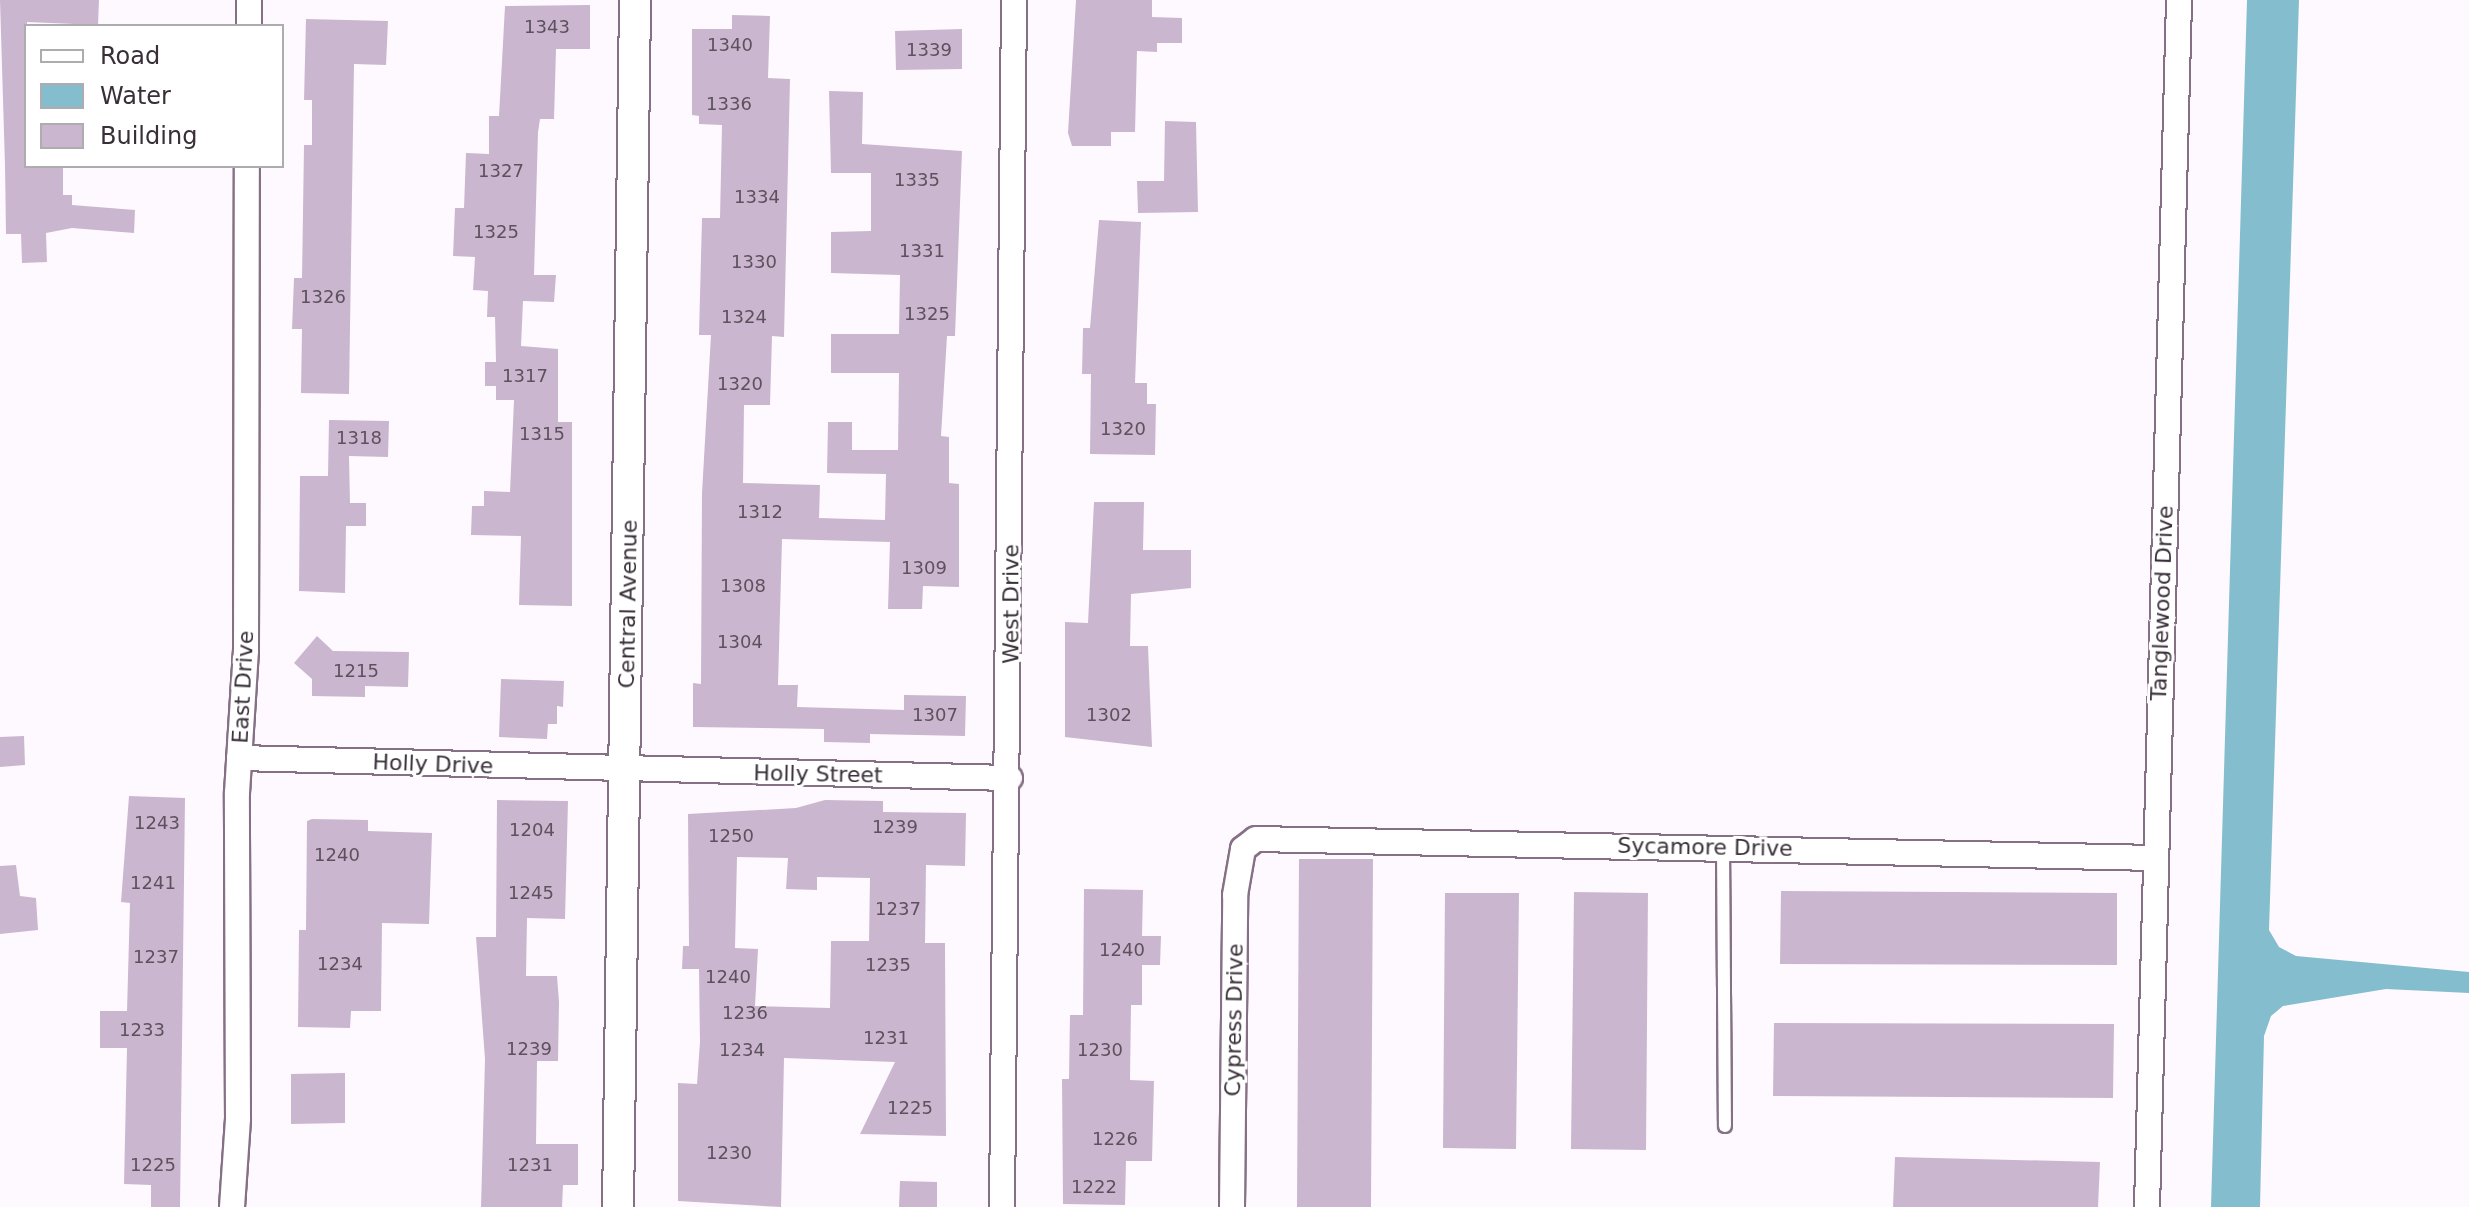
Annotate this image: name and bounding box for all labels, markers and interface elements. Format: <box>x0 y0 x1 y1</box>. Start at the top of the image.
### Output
house number: 1343 <box>524 16 570 38</box>
legend <box>24 24 284 168</box>
house number: 1340 <box>707 34 753 56</box>
house number: 1339 <box>906 39 952 61</box>
text: Road <box>100 42 160 70</box>
text: Water <box>100 82 171 110</box>
house number: 1336 <box>706 93 752 115</box>
text: Building <box>100 122 197 150</box>
house number: 1327 <box>478 160 524 182</box>
house number: 1335 <box>894 169 940 191</box>
house number: 1334 <box>734 186 780 208</box>
house number: 1325 <box>473 221 519 243</box>
house number: 1331 <box>899 240 945 262</box>
house number: 1330 <box>731 251 777 273</box>
house number: 1326 <box>300 286 346 308</box>
house number: 1325 <box>904 303 950 325</box>
house number: 1324 <box>721 306 767 328</box>
house number: 1317 <box>502 365 548 387</box>
house number: 1320 <box>717 373 763 395</box>
house number: 1320 <box>1100 418 1146 440</box>
house number: 1315 <box>519 423 565 445</box>
house number: 1318 <box>336 427 382 449</box>
house number: 1312 <box>737 501 783 523</box>
street label: Tanglewood Drive <box>2145 505 2179 701</box>
street label: Central Avenue <box>613 519 643 689</box>
street label: West Drive <box>998 544 1024 664</box>
house number: 1309 <box>901 557 947 579</box>
house number: 1308 <box>720 575 766 597</box>
street label: East Drive <box>227 630 259 744</box>
house number: 1304 <box>717 631 763 653</box>
house number: 1215 <box>333 660 379 682</box>
house number: 1307 <box>912 704 958 726</box>
house number: 1302 <box>1086 704 1132 726</box>
street label: Holly Drive <box>372 749 494 779</box>
street label: Holly Street <box>753 760 883 788</box>
house number: 1243 <box>134 812 180 834</box>
house number: 1239 <box>872 816 918 838</box>
house number: 1204 <box>509 819 555 841</box>
house number: 1250 <box>708 825 754 847</box>
street label: Sycamore Drive <box>1617 832 1793 862</box>
house number: 1240 <box>314 844 360 866</box>
house number: 1241 <box>130 872 176 894</box>
house number: 1245 <box>508 882 554 904</box>
house number: 1237 <box>875 898 921 920</box>
house number: 1240 <box>1099 939 1145 961</box>
street label: Cypress Drive <box>1219 943 1249 1097</box>
house number: 1237 <box>133 946 179 968</box>
house number: 1234 <box>317 953 363 975</box>
house number: 1235 <box>865 954 911 976</box>
house number: 1240 <box>705 966 751 988</box>
house number: 1236 <box>722 1002 768 1024</box>
house number: 1233 <box>119 1019 165 1041</box>
house number: 1231 <box>863 1027 909 1049</box>
house number: 1239 <box>506 1038 552 1060</box>
house number: 1234 <box>719 1039 765 1061</box>
house number: 1230 <box>1077 1039 1123 1061</box>
house number: 1225 <box>887 1097 933 1119</box>
house number: 1226 <box>1092 1128 1138 1150</box>
house number: 1230 <box>706 1142 752 1164</box>
house number: 1225 <box>130 1154 176 1176</box>
house number: 1231 <box>507 1154 553 1176</box>
house number: 1222 <box>1071 1176 1117 1198</box>

